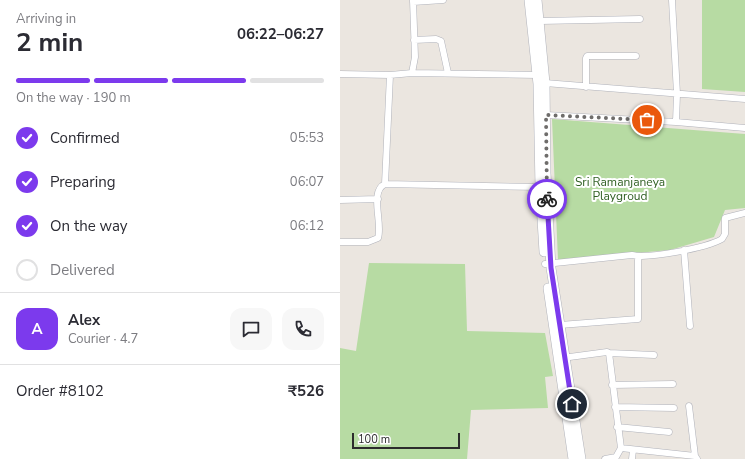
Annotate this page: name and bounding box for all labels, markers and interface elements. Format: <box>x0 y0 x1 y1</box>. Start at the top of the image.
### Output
text: Arriving in <box>16 10 76 28</box>
text: 06:22–06:27 <box>237 24 324 44</box>
text: 2 min <box>16 25 83 60</box>
text: On the way · 190 m <box>16 89 131 107</box>
pin <box>630 103 664 137</box>
icon: bag <box>636 109 658 131</box>
icon: check <box>16 127 38 149</box>
text: Confirmed <box>50 128 120 148</box>
text: 05:53 <box>290 129 324 147</box>
icon: check <box>16 171 38 193</box>
text: Preparing <box>50 172 115 192</box>
text: 06:07 <box>290 173 324 191</box>
park label: Sri Ramanjaneya Playgroud <box>575 174 665 204</box>
courier <box>527 179 567 219</box>
icon: bike <box>536 188 558 210</box>
icon: check <box>16 215 38 237</box>
text: On the way <box>50 216 128 236</box>
text: 06:12 <box>290 217 324 235</box>
text: Delivered <box>50 260 115 280</box>
button: chat <box>230 308 272 350</box>
button: phone <box>282 308 324 350</box>
text: Alex <box>68 310 100 330</box>
text: A <box>31 319 43 339</box>
text: Courier · 4.7 <box>68 330 138 348</box>
text: Order #8102 <box>16 381 104 401</box>
text: ₹526 <box>288 381 324 401</box>
pin <box>555 387 589 421</box>
icon: home <box>561 393 583 415</box>
scale bar <box>352 431 460 450</box>
text: 100 m <box>358 432 390 447</box>

